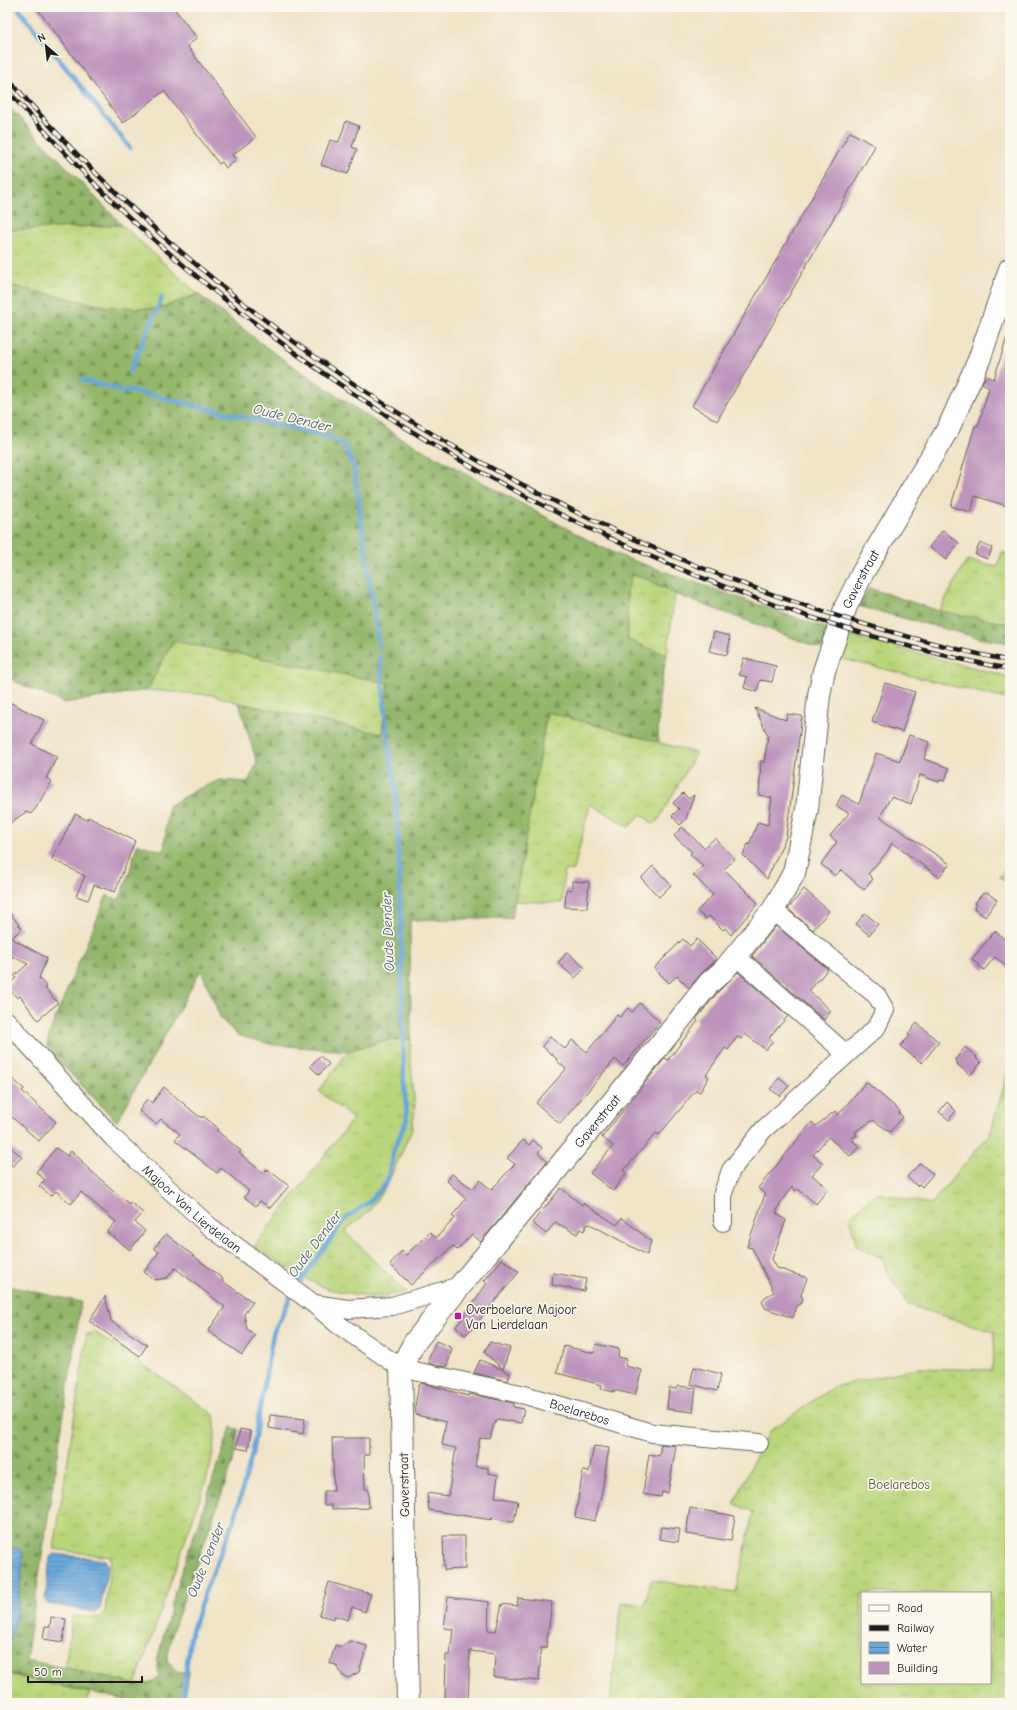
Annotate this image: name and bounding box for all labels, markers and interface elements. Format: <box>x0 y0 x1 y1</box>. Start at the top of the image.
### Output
north arrow <box>26 26 66 66</box>
text: N <box>35 30 48 45</box>
water label: Oude Dender <box>252 400 334 436</box>
street label: Gaverstraat <box>839 546 883 611</box>
water label: Oude Dender <box>378 891 398 972</box>
street label: Gaverstraat <box>571 1090 624 1150</box>
street label: Majoor Van Lierdelaan <box>140 1162 245 1255</box>
water label: Oude Dender <box>284 1206 346 1281</box>
place label: Overboelare Majoor Van Lierdelaan <box>466 1302 577 1332</box>
marker: Overboelare Majoor Van Lierdelaan <box>453 1311 463 1321</box>
street label: Boelarebos <box>548 1395 611 1427</box>
street label: Gaverstraat <box>396 1452 412 1517</box>
park label: Boelarebos <box>868 1477 930 1492</box>
water label: Oude Dender <box>183 1519 229 1600</box>
legend <box>861 1592 991 1684</box>
text: Road <box>897 1601 923 1615</box>
text: Railway <box>897 1621 935 1635</box>
text: Water <box>897 1641 927 1655</box>
scale bar <box>28 1658 142 1684</box>
text: Building <box>897 1661 938 1675</box>
text: 50 m <box>34 1665 62 1679</box>

